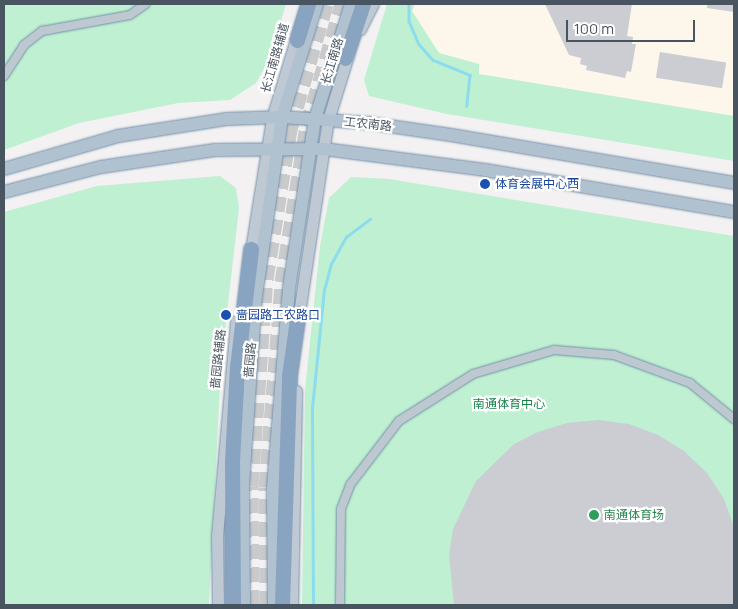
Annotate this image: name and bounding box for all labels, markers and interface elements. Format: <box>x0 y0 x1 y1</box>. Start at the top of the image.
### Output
scale bar <box>568 10 697 42</box>
text: 100 m <box>574 18 614 39</box>
street label: 长江南路辅道 <box>258 21 292 95</box>
street label: 长江南路 <box>318 36 346 86</box>
street label: 工农南路 <box>343 114 393 134</box>
place label: 体育会展中心西 <box>495 177 579 191</box>
marker: 体育会展中心西 <box>479 178 491 190</box>
place label: 啬园路工农路口 <box>236 308 320 322</box>
marker: 啬园路工农路口 <box>220 309 232 321</box>
street label: 啬园路辅路 <box>208 328 228 390</box>
street label: 啬园路 <box>241 341 259 379</box>
park label: 南通体育中心 <box>473 397 545 411</box>
place label: 南通体育场 <box>604 508 664 522</box>
marker: 南通体育场 <box>588 509 600 521</box>

